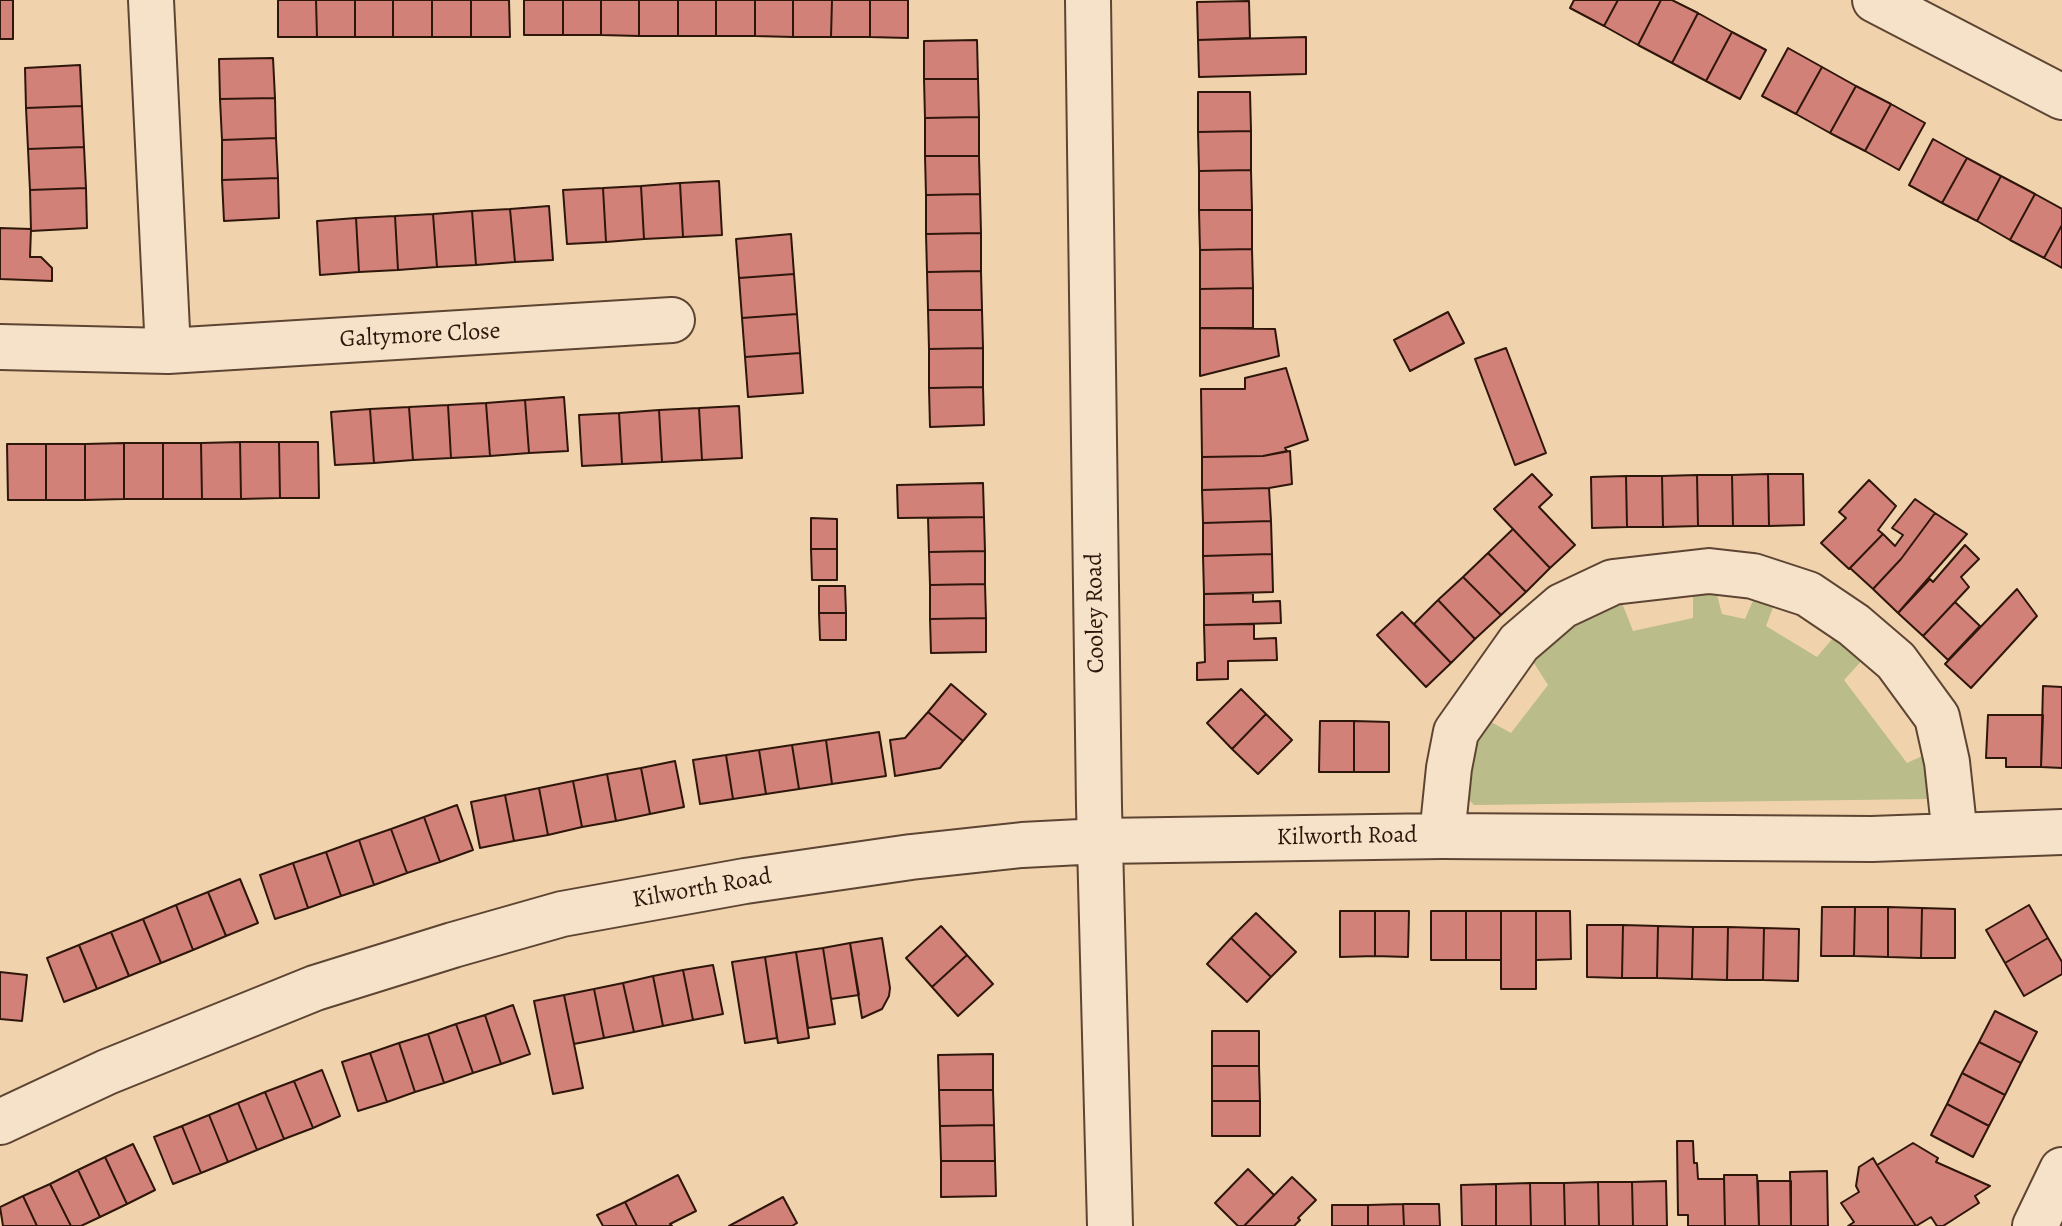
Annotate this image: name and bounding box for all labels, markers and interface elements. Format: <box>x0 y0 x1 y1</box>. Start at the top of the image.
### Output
street label: Galtymore Close <box>339 317 501 355</box>
street label: Cooley Road <box>1081 553 1111 673</box>
street label: Kilworth Road <box>1276 821 1418 853</box>
street label: Kilworth Road <box>630 863 774 915</box>

